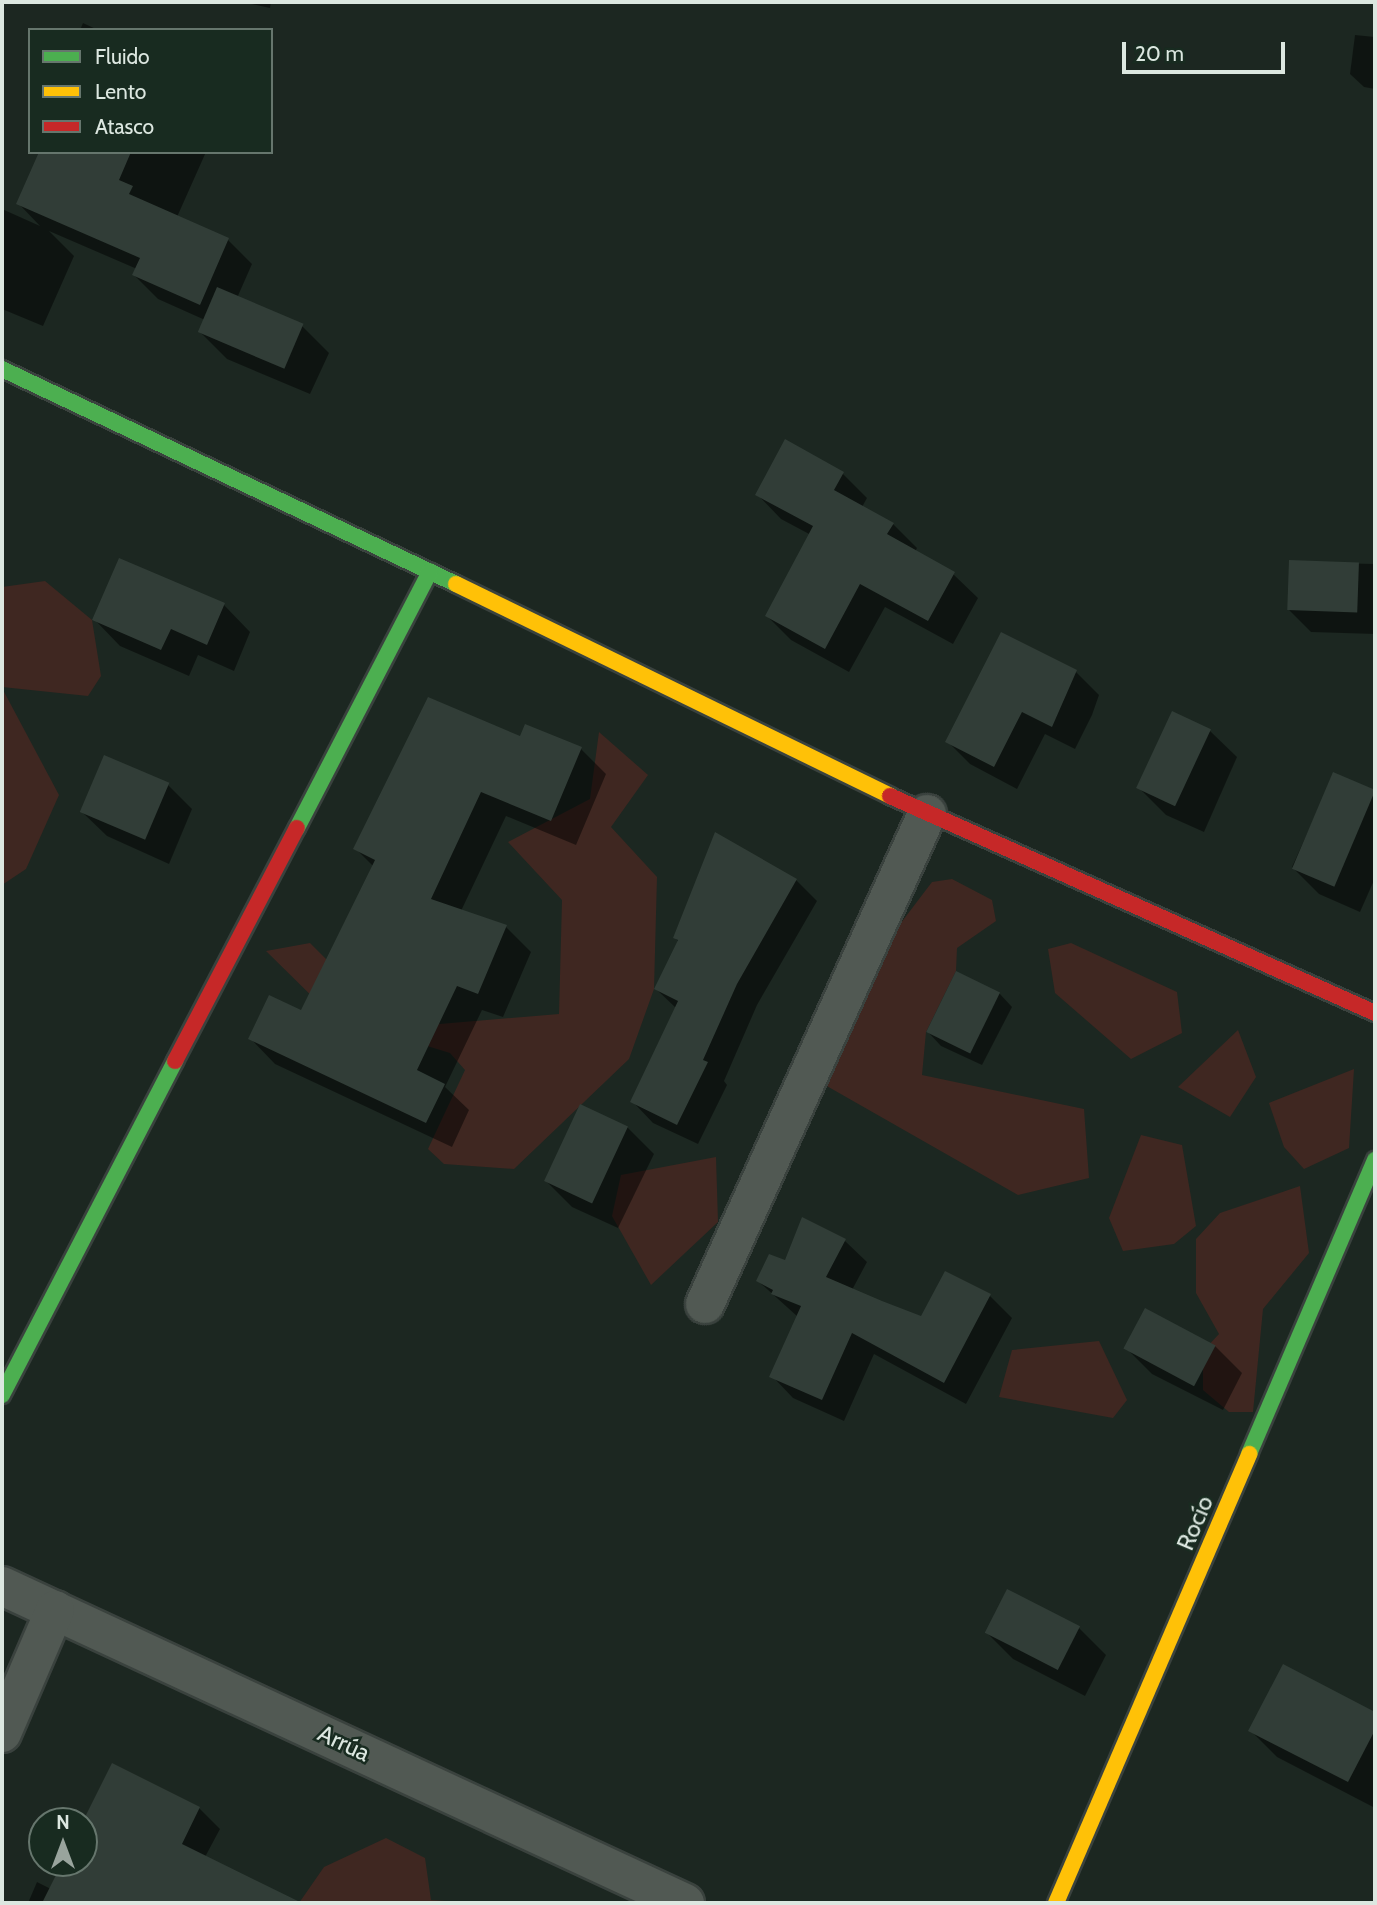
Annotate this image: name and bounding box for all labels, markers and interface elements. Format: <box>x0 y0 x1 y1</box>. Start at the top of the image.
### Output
legend <box>28 28 273 154</box>
scale bar <box>1125 28 1288 72</box>
text: 20 m <box>1135 41 1184 66</box>
text: Fluido <box>95 44 150 69</box>
text: Lento <box>95 79 146 104</box>
text: Atasco <box>95 114 154 139</box>
street label: Rocío <box>1171 1491 1219 1555</box>
street label: Arrúa <box>313 1719 375 1767</box>
north arrow <box>28 1807 98 1877</box>
text: N <box>56 1811 70 1834</box>

